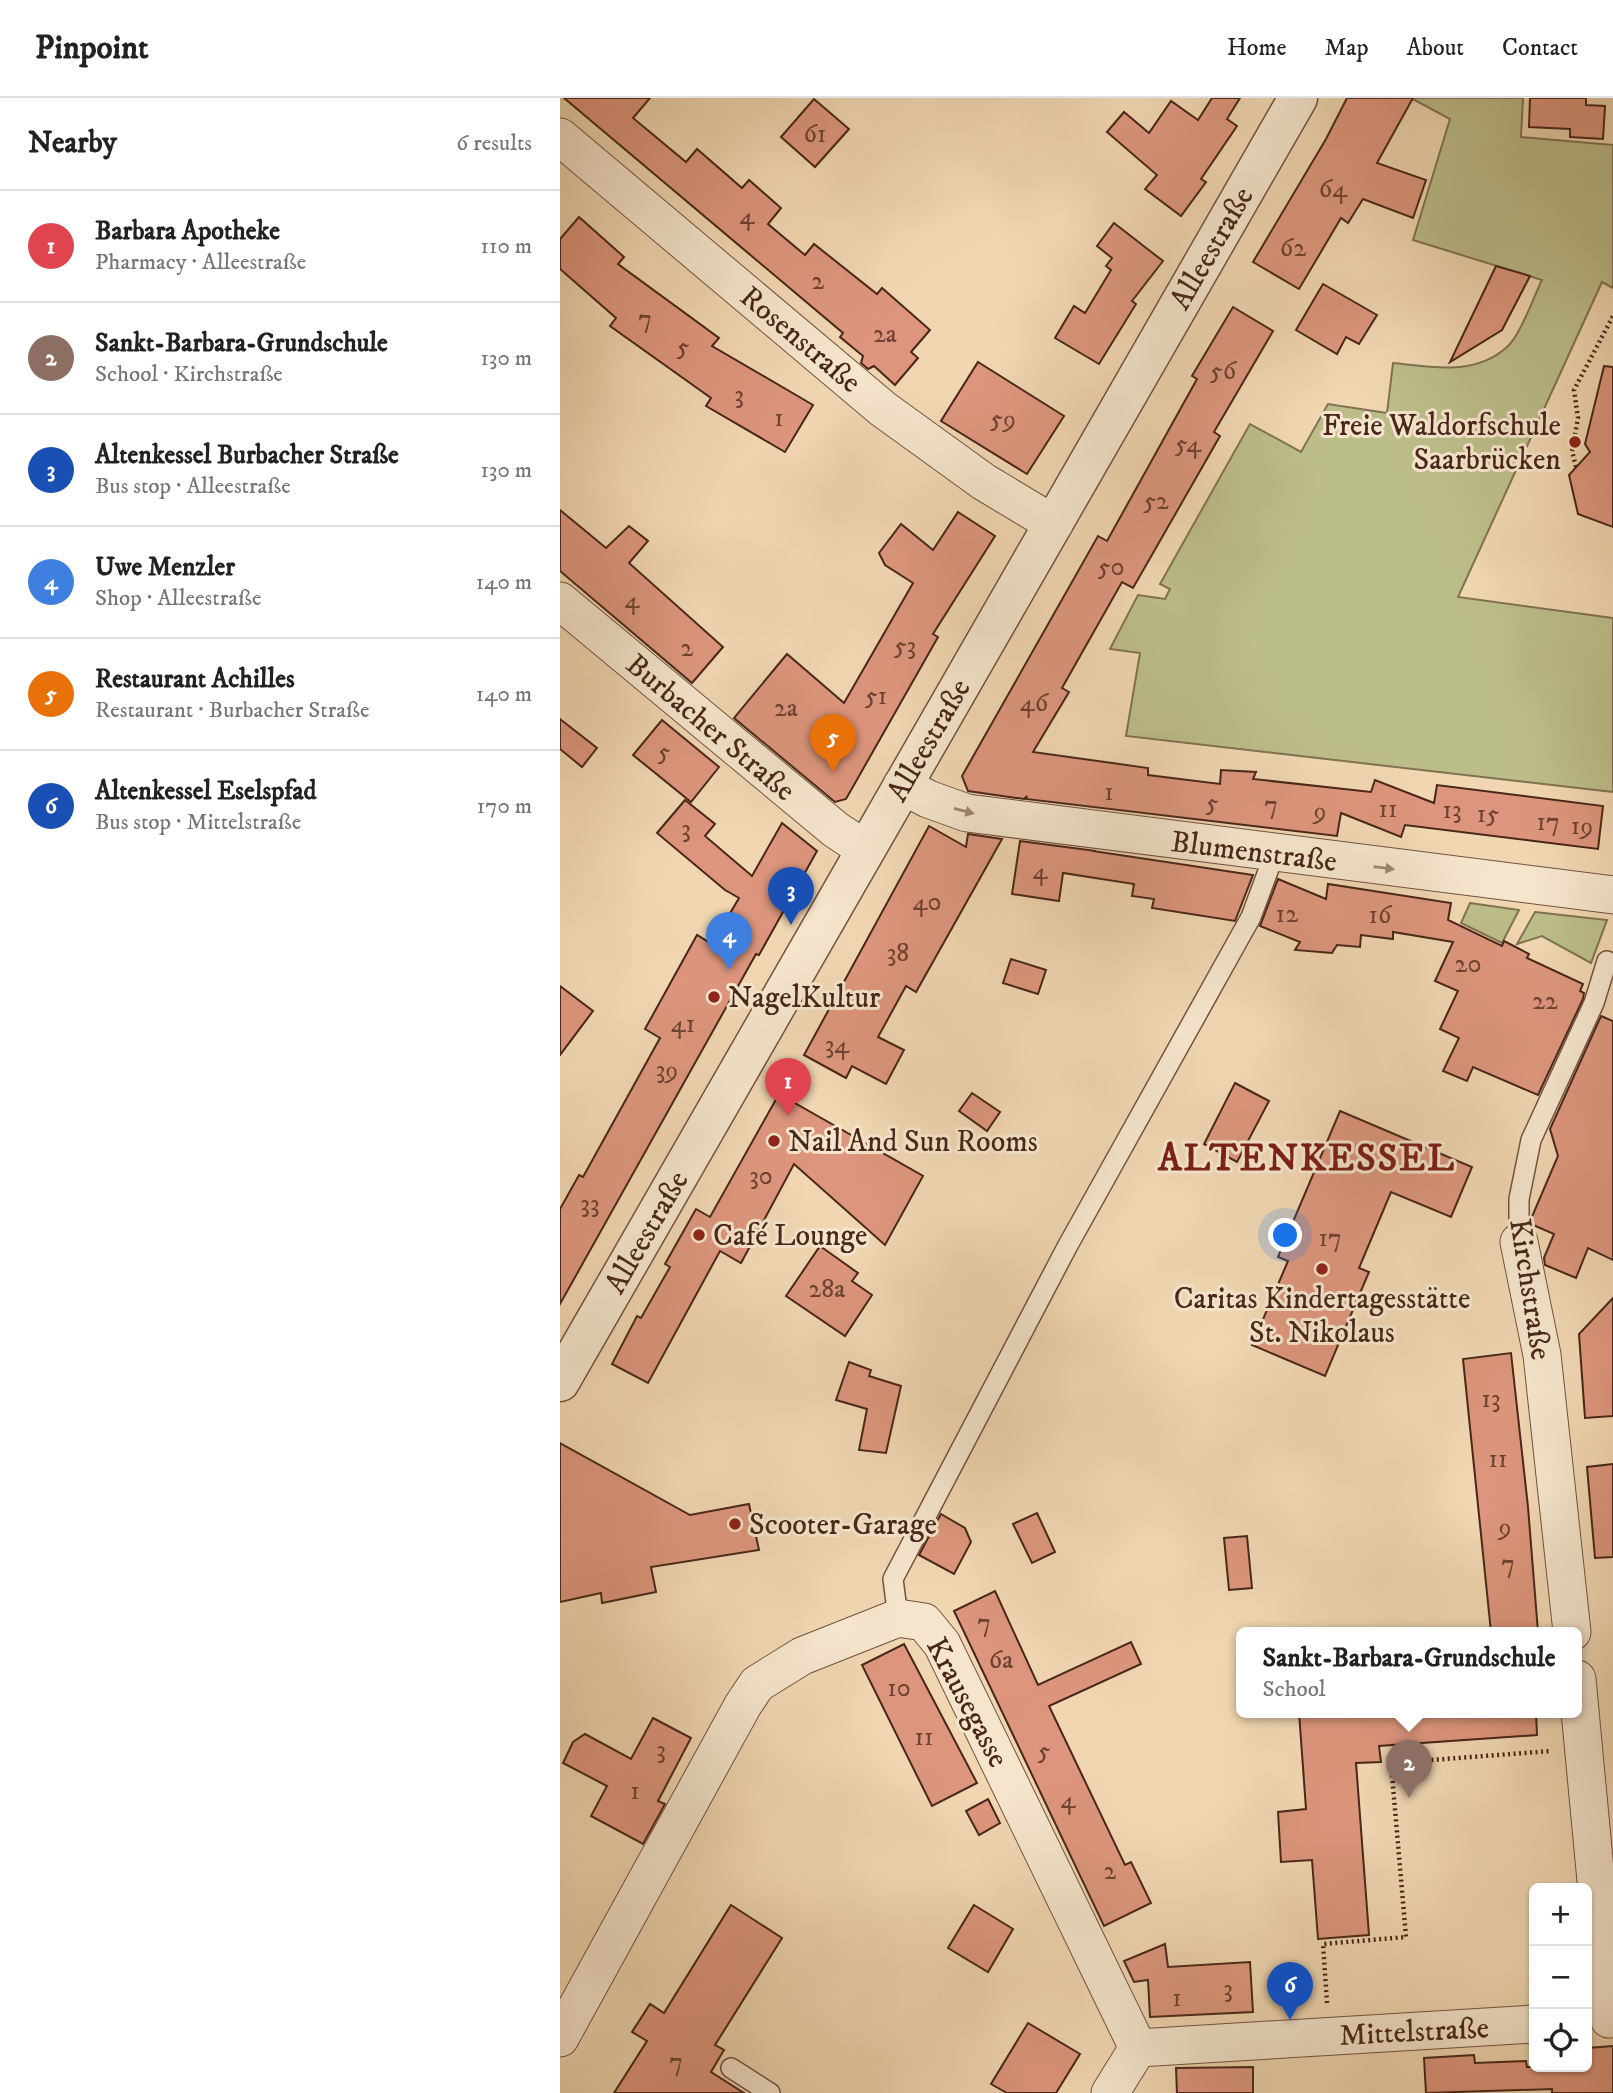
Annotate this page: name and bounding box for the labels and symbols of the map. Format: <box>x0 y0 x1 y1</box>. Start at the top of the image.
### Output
house number: 61 <box>804 118 826 151</box>
house number: 64 <box>1319 173 1348 206</box>
street label: Alleestraße <box>1162 181 1262 317</box>
house number: 4 <box>740 200 756 233</box>
house number: 62 <box>1280 232 1306 265</box>
house number: 2 <box>812 265 825 298</box>
street label: Rosenstraße <box>732 279 868 401</box>
house number: 7 <box>638 303 652 336</box>
house number: 2a <box>873 318 897 351</box>
house number: 5 <box>677 331 690 364</box>
house number: 56 <box>1210 355 1238 388</box>
house number: 3 <box>734 379 744 412</box>
house number: 1 <box>774 402 784 435</box>
house number: 59 <box>990 403 1016 436</box>
place label: Freie Waldorfschule Saarbrücken <box>1322 408 1561 479</box>
house number: 54 <box>1175 428 1202 461</box>
marker: Freie Waldorfschule Saarbrücken <box>1567 434 1583 450</box>
house number: 52 <box>1143 485 1169 518</box>
house number: 50 <box>1098 551 1124 584</box>
house number: 4 <box>625 584 641 617</box>
house number: 53 <box>894 630 916 663</box>
house number: 2 <box>681 632 694 665</box>
street label: Burbacher Straße <box>618 647 802 810</box>
street label: Alleestraße <box>879 673 979 809</box>
house number: 51 <box>865 680 887 713</box>
house number: 46 <box>1020 687 1050 720</box>
house number: 2a <box>774 692 798 725</box>
pin: 5 <box>810 714 856 772</box>
house number: 5 <box>658 736 671 769</box>
house number: 1 <box>1104 776 1114 809</box>
house number: 5 <box>1206 787 1219 820</box>
house number: 7 <box>1264 789 1278 822</box>
house number: 11 <box>1378 793 1398 826</box>
house number: 13 <box>1442 794 1462 827</box>
house number: 9 <box>1312 795 1326 828</box>
house number: 15 <box>1477 798 1499 831</box>
house number: 17 <box>1536 806 1560 839</box>
one-way arrow <box>954 807 975 817</box>
house number: 19 <box>1571 810 1593 843</box>
house number: 3 <box>681 813 691 846</box>
street label: Blumenstraße <box>1169 824 1339 881</box>
house number: 4 <box>1033 855 1049 888</box>
one-way arrow <box>1373 862 1395 873</box>
pin: 3 <box>768 867 814 925</box>
house number: 40 <box>913 886 941 919</box>
house number: 12 <box>1276 898 1298 931</box>
house number: 16 <box>1369 899 1393 932</box>
pin: 4 <box>706 912 752 970</box>
house number: 38 <box>887 937 909 970</box>
house number: 20 <box>1455 948 1481 981</box>
place label: NagelKultur <box>728 980 880 1017</box>
house number: 22 <box>1532 985 1558 1018</box>
marker: NagelKultur <box>706 989 722 1005</box>
house number: 41 <box>671 1008 695 1041</box>
house number: 34 <box>825 1029 850 1062</box>
house number: 39 <box>656 1054 678 1087</box>
pin: 1 <box>765 1058 811 1116</box>
place label: Nail And Sun Rooms <box>788 1124 1038 1161</box>
marker: Nail And Sun Rooms <box>766 1133 782 1149</box>
district label: ALTENKESSEL <box>1157 1136 1456 1183</box>
house number: 30 <box>749 1160 773 1193</box>
street label: Alleestraße <box>597 1165 697 1301</box>
house number: 33 <box>580 1188 600 1221</box>
street label: Kirchstraße <box>1500 1216 1559 1363</box>
place label: Café Lounge <box>713 1218 867 1255</box>
your location <box>1268 1218 1302 1252</box>
house number: 17 <box>1318 1222 1342 1255</box>
marker: Café Lounge <box>691 1227 707 1243</box>
marker: Caritas Kindertagesstätte St. Nikolaus <box>1314 1261 1330 1277</box>
house number: 28a <box>809 1273 845 1306</box>
place label: Caritas Kindertagesstätte St. Nikolaus <box>1174 1281 1470 1352</box>
house number: 13 <box>1481 1383 1501 1416</box>
house number: 11 <box>1488 1443 1508 1476</box>
place label: Scooter-Garage <box>749 1507 937 1544</box>
house number: 9 <box>1497 1511 1511 1544</box>
marker: Scooter-Garage <box>727 1516 743 1532</box>
house number: 7 <box>1501 1548 1515 1581</box>
house number: 7 <box>977 1607 991 1640</box>
street label: Krausegasse <box>917 1631 1016 1774</box>
house number: 6a <box>989 1644 1013 1677</box>
house number: 10 <box>887 1672 911 1705</box>
house number: 11 <box>914 1721 934 1754</box>
house number: 3 <box>656 1734 666 1767</box>
house number: 5 <box>1038 1735 1051 1768</box>
pin: 2 <box>1386 1740 1432 1798</box>
house number: 1 <box>630 1775 640 1808</box>
house number: 4 <box>1061 1784 1077 1817</box>
house number: 2 <box>1104 1855 1117 1888</box>
pin: 6 <box>1267 1962 1313 2020</box>
house number: 3 <box>1223 1973 1233 2006</box>
house number: 1 <box>1172 1982 1182 2015</box>
street label: Mittelstraße <box>1338 2010 1490 2055</box>
house number: 7 <box>669 2046 683 2079</box>

